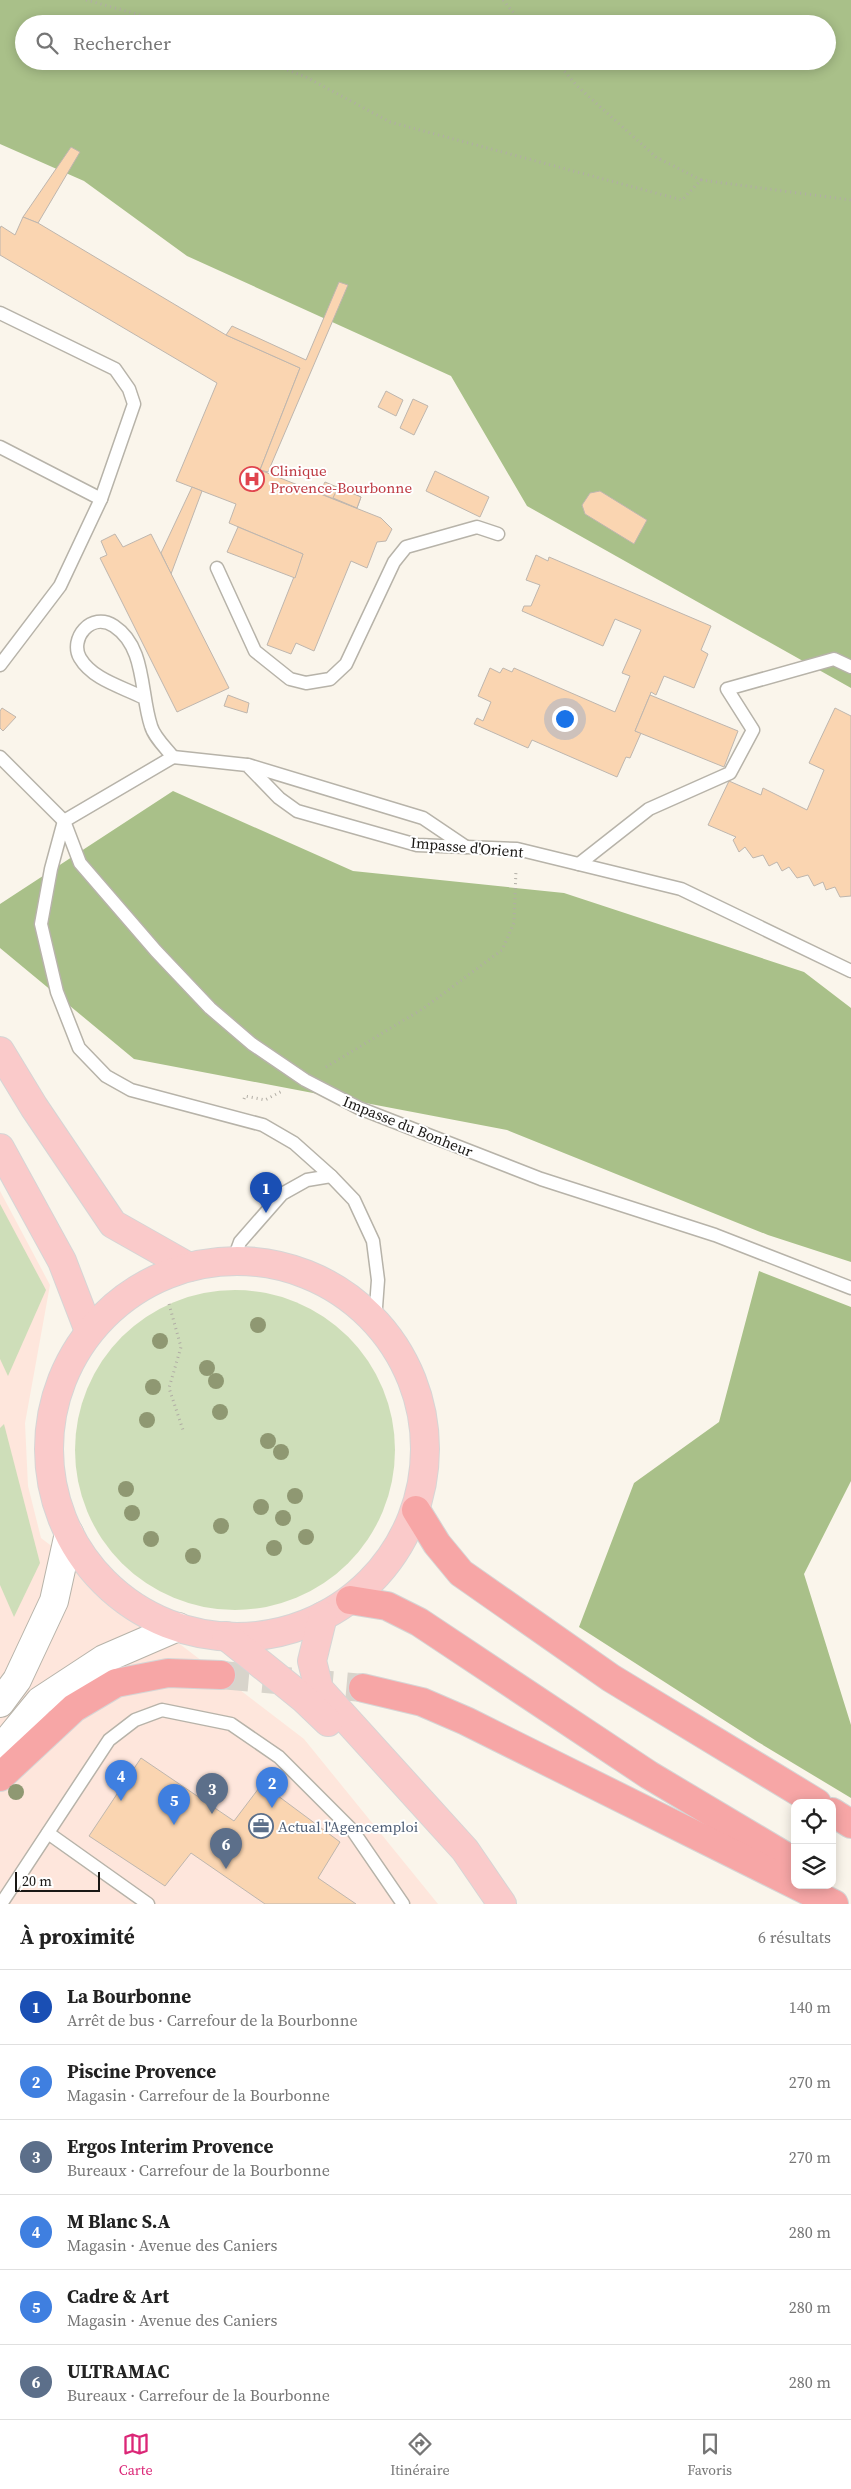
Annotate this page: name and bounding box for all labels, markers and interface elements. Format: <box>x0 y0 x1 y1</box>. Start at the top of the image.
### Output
search box <box>15 15 836 70</box>
icon: search <box>33 29 61 57</box>
text: Rechercher <box>73 30 171 56</box>
place label: Clinique Provence-Bourbonne <box>270 460 412 498</box>
hospital icon: Clinique Provence-Bourbonne <box>239 466 265 492</box>
your location <box>552 706 578 732</box>
street label: Impasse d'Orient <box>410 832 524 862</box>
street label: Impasse du Bonheur <box>340 1090 477 1162</box>
pin: 1 <box>250 1172 282 1213</box>
pin: 4 <box>105 1760 137 1801</box>
pin: 2 <box>256 1767 288 1808</box>
pin: 3 <box>196 1773 228 1814</box>
pin: 5 <box>158 1784 190 1825</box>
map controls <box>791 1799 836 1889</box>
button: locate <box>791 1799 836 1844</box>
office icon: Actual l'Agencemploi <box>248 1813 274 1839</box>
place label: Actual l'Agencemploi <box>278 1816 418 1837</box>
pin: 6 <box>210 1828 242 1869</box>
button: layers <box>791 1844 836 1889</box>
scale bar <box>15 1869 100 1892</box>
text: 20 m <box>22 1871 52 1891</box>
text: À proximité <box>20 1922 135 1951</box>
text: 6 résultats <box>758 1926 831 1948</box>
text: La Bourbonne <box>67 1983 191 2009</box>
text: 1 <box>32 1996 40 2018</box>
text: 140 m <box>789 1996 831 2018</box>
text: Arrêt de bus · Carrefour de la Bourbonne <box>67 2009 358 2031</box>
text: Piscine Provence <box>67 2058 216 2084</box>
text: 2 <box>32 2071 40 2093</box>
text: 270 m <box>789 2071 831 2093</box>
text: Magasin · Carrefour de la Bourbonne <box>67 2084 330 2106</box>
text: Ergos Interim Provence <box>67 2133 273 2159</box>
text: 3 <box>32 2146 40 2168</box>
text: 270 m <box>789 2146 831 2168</box>
text: Bureaux · Carrefour de la Bourbonne <box>67 2159 330 2181</box>
text: M Blanc S.A <box>67 2208 170 2234</box>
text: 4 <box>32 2221 40 2243</box>
text: 280 m <box>789 2221 831 2243</box>
text: Magasin · Avenue des Caniers <box>67 2234 277 2256</box>
text: Cadre & Art <box>67 2283 169 2309</box>
text: 5 <box>32 2296 40 2318</box>
text: 280 m <box>789 2296 831 2318</box>
text: Magasin · Avenue des Caniers <box>67 2309 277 2331</box>
text: ULTRAMAC <box>67 2358 169 2384</box>
text: 6 <box>32 2371 40 2393</box>
text: 280 m <box>789 2371 831 2393</box>
text: Bureaux · Carrefour de la Bourbonne <box>67 2384 330 2406</box>
tab: Carte <box>119 2430 153 2480</box>
tab: Itinéraire <box>390 2430 450 2480</box>
tab: Favoris <box>687 2430 732 2480</box>

